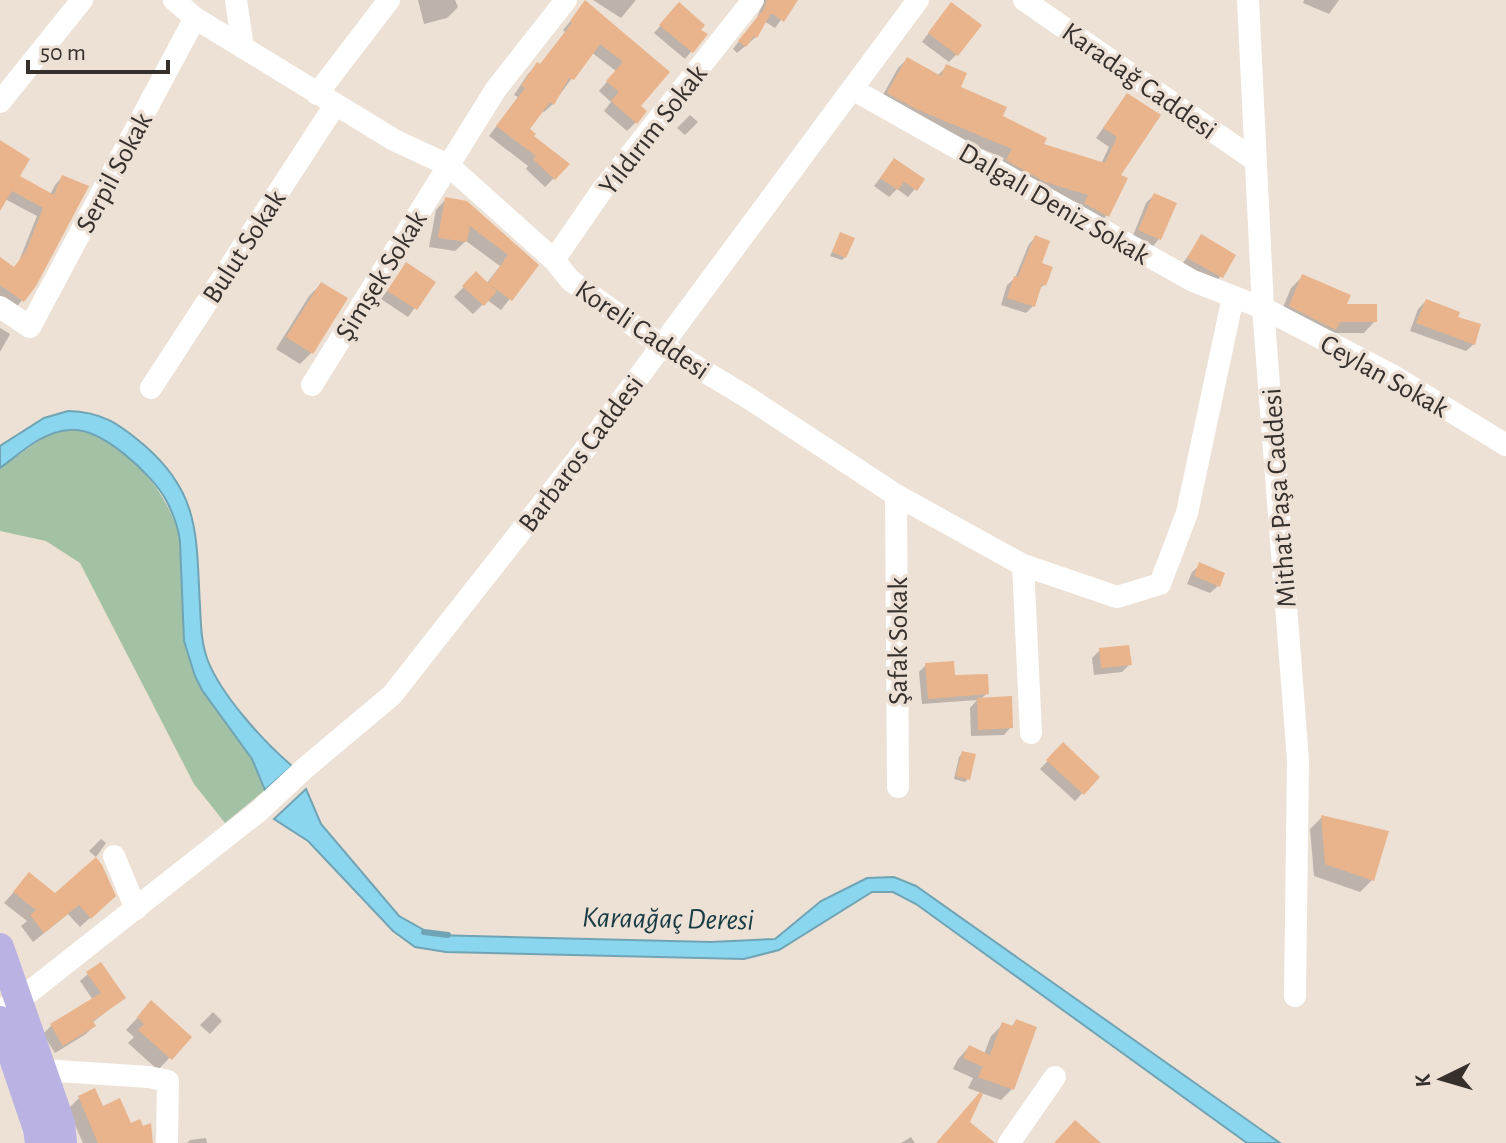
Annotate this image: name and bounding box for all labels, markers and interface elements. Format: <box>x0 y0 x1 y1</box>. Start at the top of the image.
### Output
street label: Karadağ Caddesi <box>1056 18 1221 145</box>
scale bar <box>28 24 168 74</box>
text: 50 m <box>40 41 86 65</box>
street label: Yıldırım Sokak <box>594 60 713 201</box>
street label: Serpil Sokak <box>72 108 158 238</box>
street label: Dalgalı Deniz Sokak <box>954 139 1154 271</box>
street label: Bulut Sokak <box>198 185 292 309</box>
street label: Şimşek Sokak <box>331 206 433 346</box>
street label: Koreli Caddesi <box>570 276 714 386</box>
street label: Ceylan Sokak <box>1315 330 1453 423</box>
street label: Barbaros Caddesi <box>514 371 649 538</box>
street label: Mithat Paşa Caddesi <box>1258 387 1302 609</box>
street label: Şafak Sokak <box>885 577 913 705</box>
water label: Karaağaç Deresi <box>582 903 754 935</box>
north arrow <box>1402 1039 1482 1119</box>
text: K <box>1411 1072 1435 1088</box>

